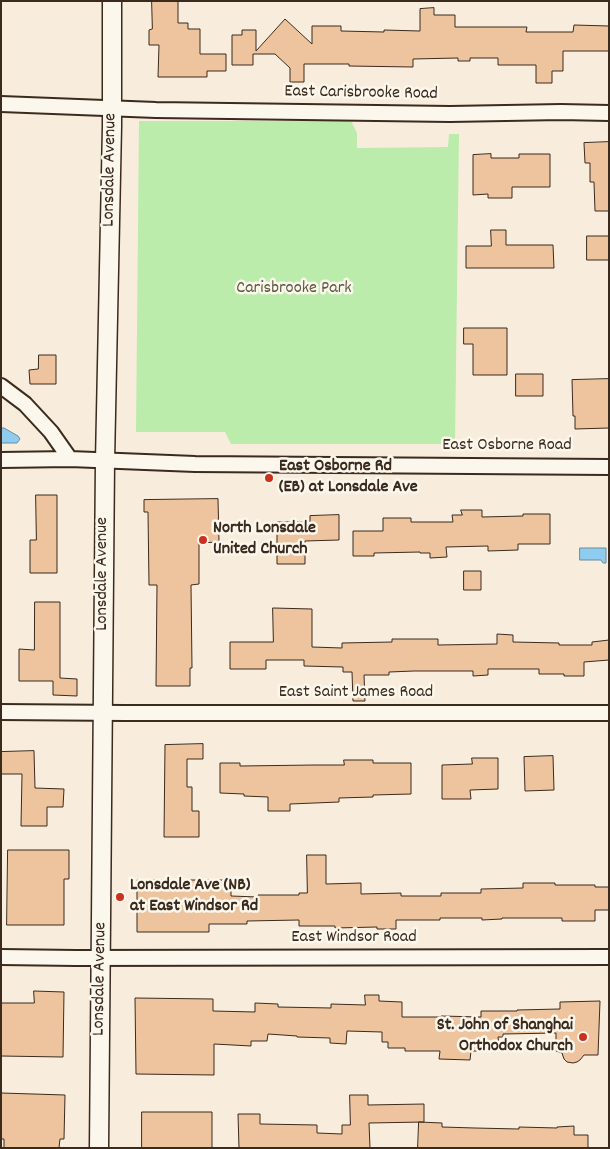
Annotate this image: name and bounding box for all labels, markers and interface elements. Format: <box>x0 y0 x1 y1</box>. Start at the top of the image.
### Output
street label: East Carisbrooke Road <box>284 82 438 106</box>
street label: Lonsdale Avenue <box>99 113 123 227</box>
park label: Carisbrooke Park <box>236 279 352 301</box>
street label: East Osborne Road <box>442 436 572 458</box>
place label: East Osborne Rd (EB) at Lonsdale Ave <box>279 457 418 499</box>
marker: East Osborne Rd (EB) at Lonsdale Ave <box>263 472 275 484</box>
street label: Lonsdale Avenue <box>93 517 115 631</box>
place label: North Lonsdale United Church <box>213 519 316 562</box>
marker: North Lonsdale United Church <box>197 534 209 546</box>
street label: East Saint James Road <box>279 683 433 705</box>
place label: Lonsdale Ave (NB) at East Windsor Rd <box>130 876 258 919</box>
marker: Lonsdale Ave (NB) at East Windsor Rd <box>114 891 126 903</box>
street label: Lonsdale Avenue <box>89 922 113 1036</box>
street label: East Windsor Road <box>291 928 417 950</box>
place label: St. John of Shanghai Orthodox Church <box>437 1016 573 1058</box>
marker: St. John of Shanghai Orthodox Church <box>577 1031 589 1043</box>

